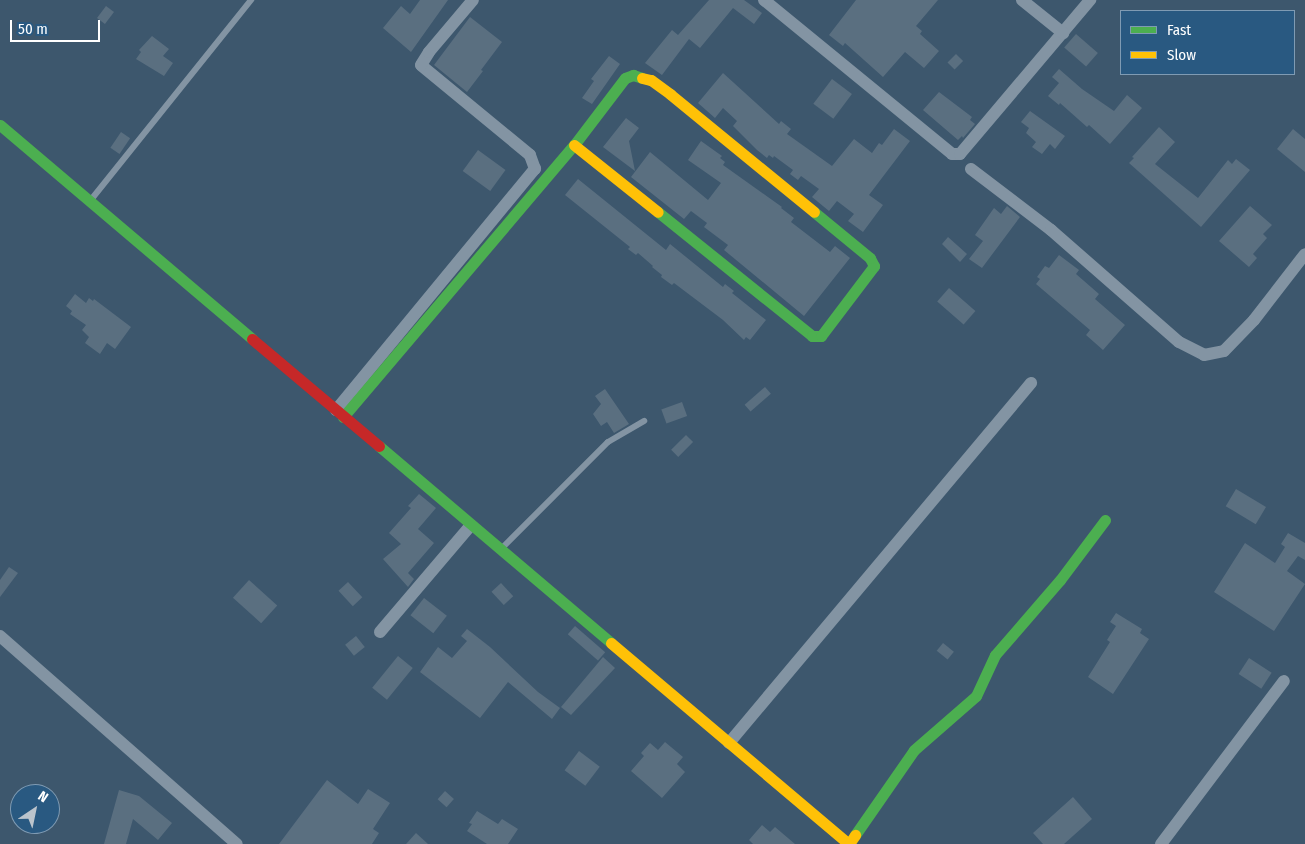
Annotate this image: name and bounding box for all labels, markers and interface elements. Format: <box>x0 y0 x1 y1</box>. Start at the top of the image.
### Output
scale bar <box>12 10 102 42</box>
legend <box>1120 10 1295 75</box>
text: 50 m <box>18 20 48 38</box>
text: Fast <box>1167 21 1191 39</box>
text: Slow <box>1167 46 1196 64</box>
north arrow <box>10 784 60 834</box>
text: N <box>35 788 51 806</box>

